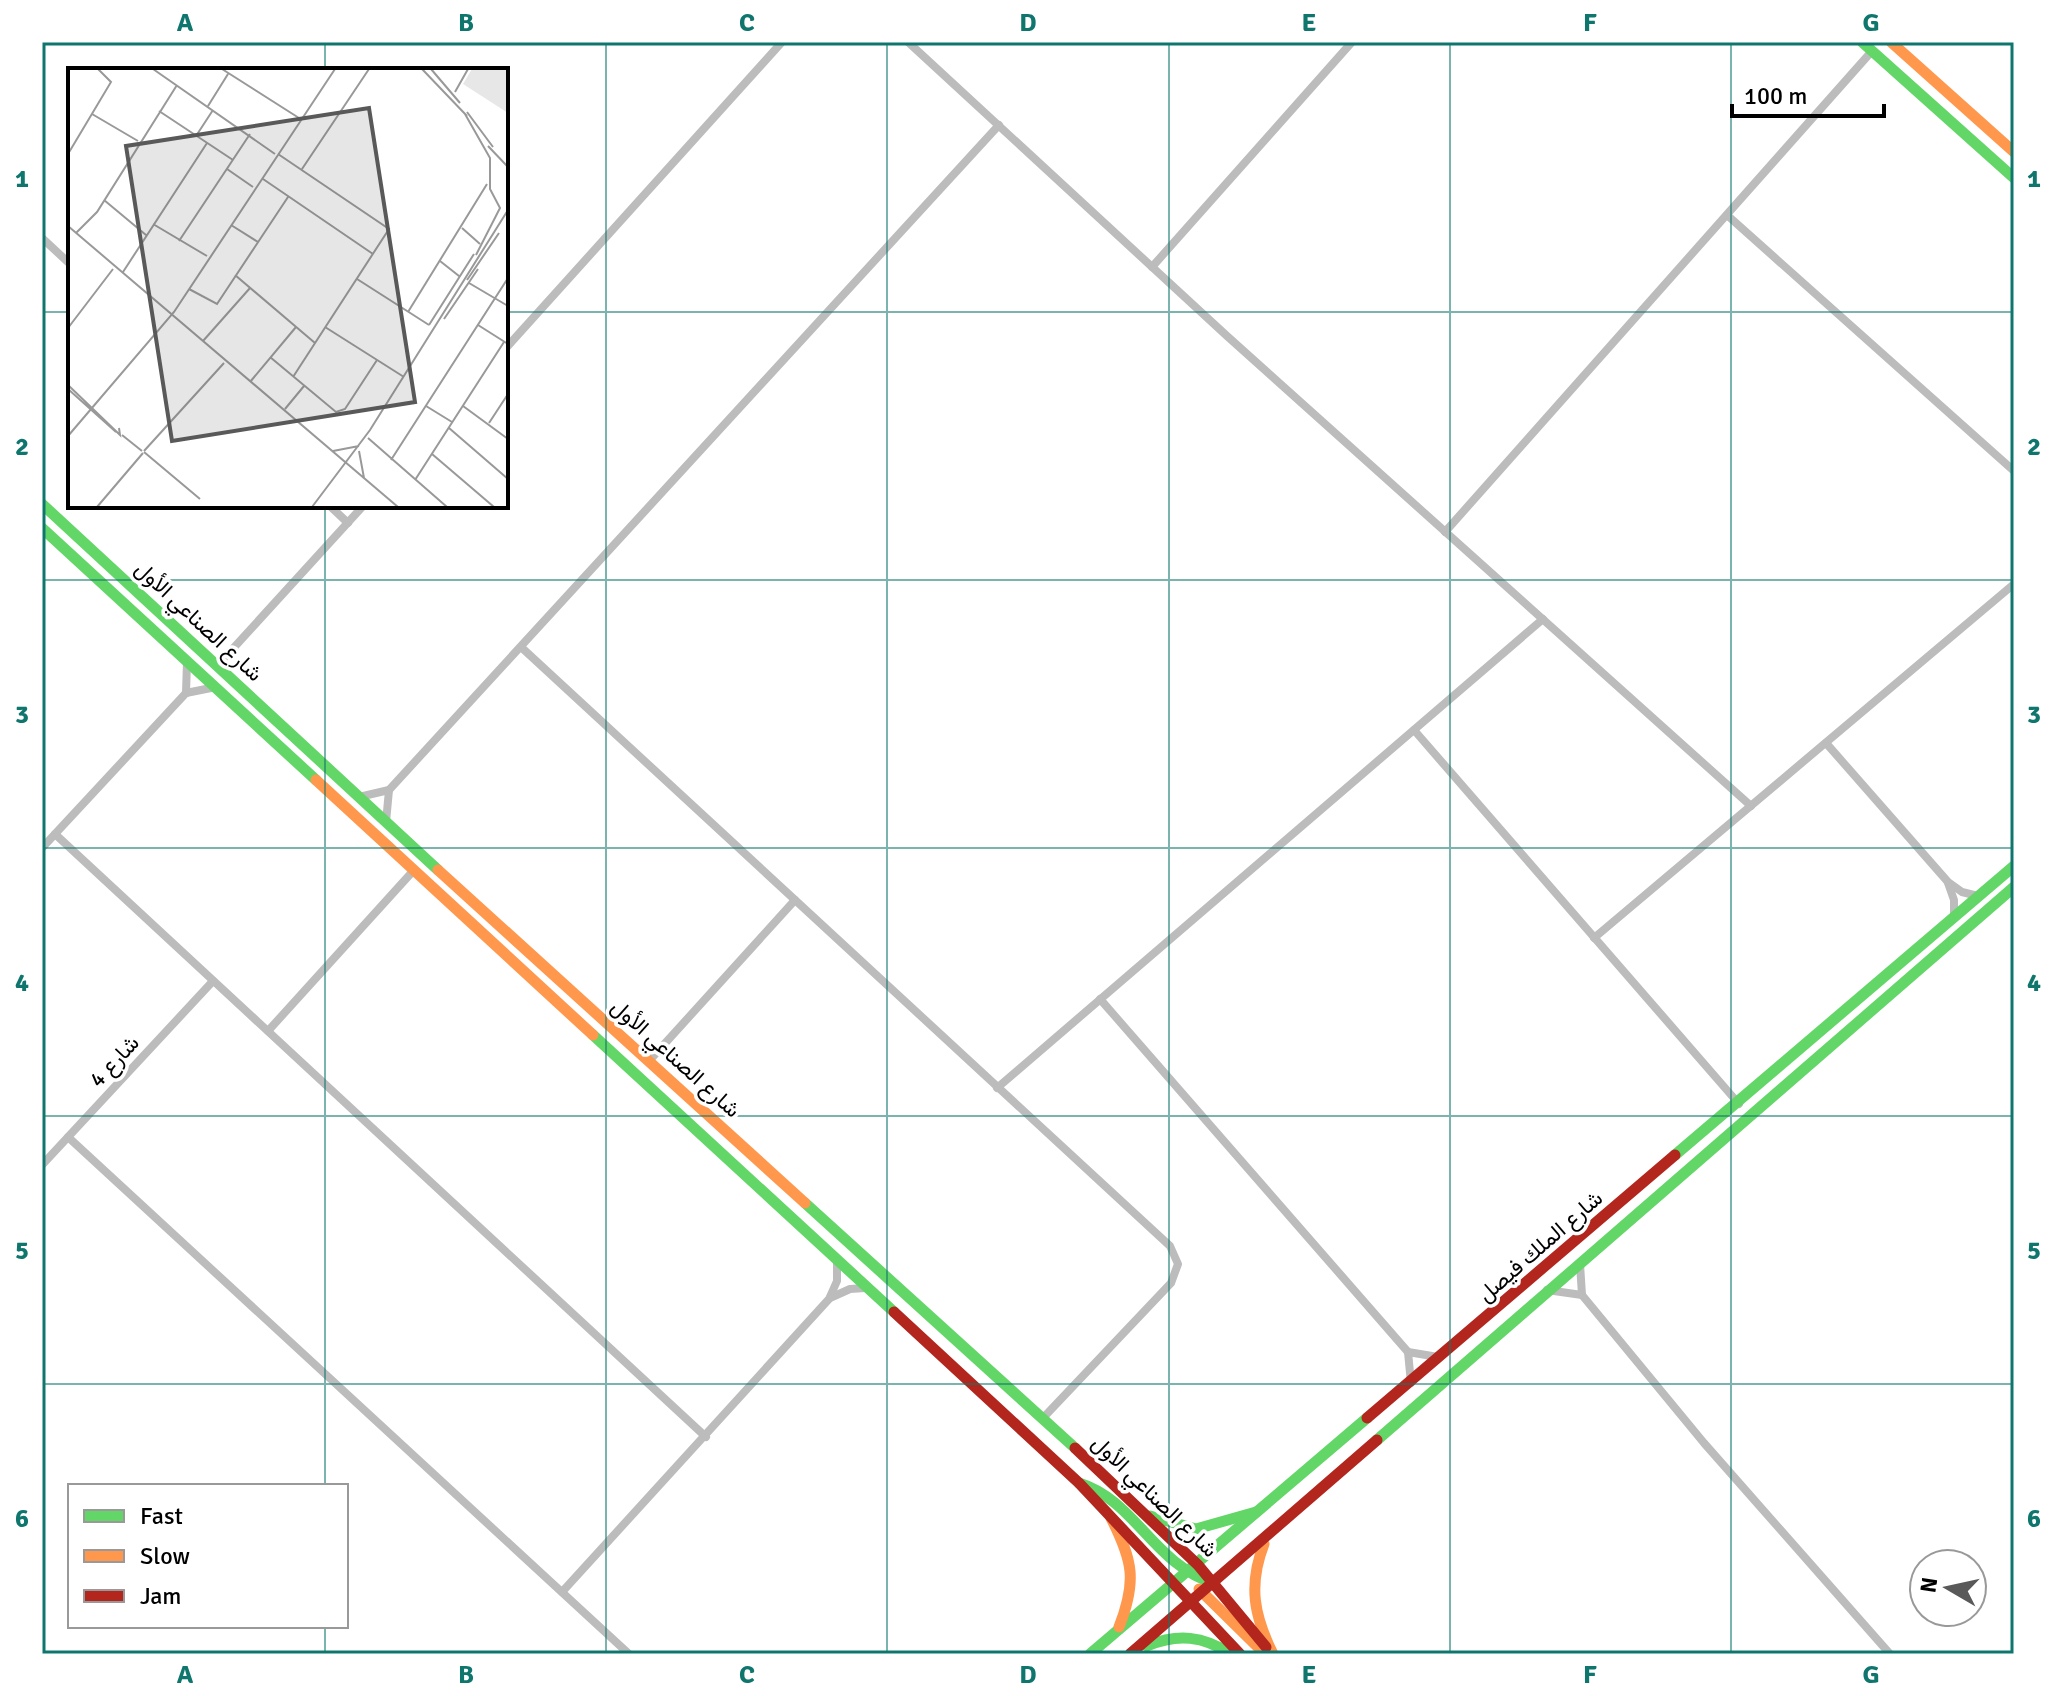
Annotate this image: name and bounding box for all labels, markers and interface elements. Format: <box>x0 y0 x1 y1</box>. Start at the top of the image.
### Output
text: A <box>177 7 194 39</box>
text: B <box>458 7 474 39</box>
text: C <box>739 7 755 39</box>
text: D <box>1019 7 1037 39</box>
text: E <box>1302 7 1316 39</box>
text: F <box>1583 7 1597 39</box>
text: G <box>1862 7 1880 39</box>
inset map <box>68 68 508 508</box>
scale bar <box>1732 68 1884 118</box>
text: 100 m <box>1744 81 1807 111</box>
text: 1 <box>15 163 29 195</box>
text: 1 <box>2027 163 2041 195</box>
text: 2 <box>15 431 29 463</box>
text: 2 <box>2027 431 2041 463</box>
street label: شارع الصناعي الأول <box>126 555 268 691</box>
text: 3 <box>15 699 29 731</box>
text: 3 <box>2027 699 2041 731</box>
text: 4 <box>15 967 29 999</box>
text: 4 <box>2027 967 2041 999</box>
street label: شارع الصناعي الأول <box>602 993 746 1127</box>
street label: شارع 4 <box>83 1029 145 1093</box>
street label: شارع الملك فيصل <box>1472 1184 1609 1308</box>
text: 5 <box>15 1235 29 1267</box>
text: 5 <box>2027 1235 2041 1267</box>
street label: شارع الصناعي الأول <box>1083 1429 1224 1567</box>
legend <box>68 1484 348 1628</box>
text: Fast <box>140 1501 183 1531</box>
text: 6 <box>15 1503 29 1535</box>
text: 6 <box>2027 1503 2041 1535</box>
text: Slow <box>140 1541 190 1571</box>
north arrow <box>1908 1548 1988 1628</box>
text: N <box>1914 1575 1943 1595</box>
text: Jam <box>140 1581 181 1611</box>
text: A <box>177 1659 194 1691</box>
text: B <box>458 1659 474 1691</box>
text: C <box>739 1659 755 1691</box>
text: D <box>1019 1659 1037 1691</box>
text: E <box>1302 1659 1316 1691</box>
text: F <box>1583 1659 1597 1691</box>
text: G <box>1862 1659 1880 1691</box>

